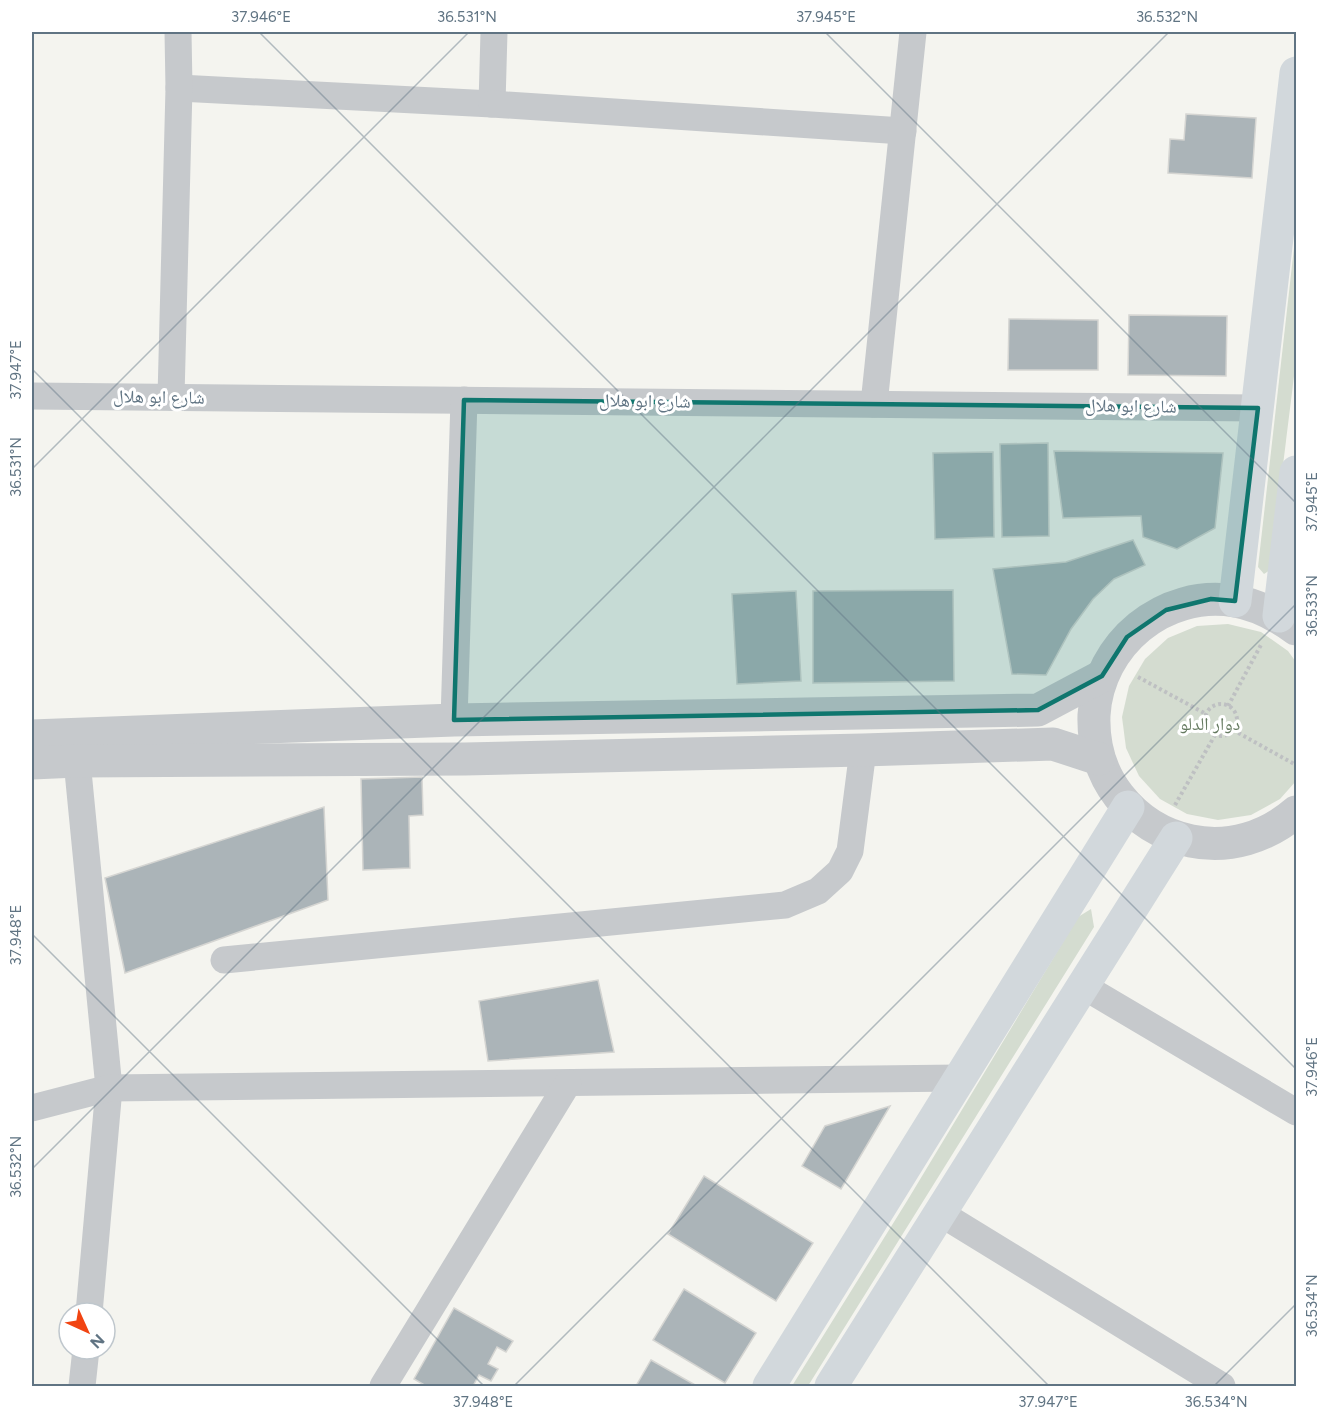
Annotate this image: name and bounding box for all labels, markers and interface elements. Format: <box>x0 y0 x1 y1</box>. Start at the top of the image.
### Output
text: 37.946°E <box>231 8 291 26</box>
text: 36.531°N <box>437 8 497 26</box>
text: 37.945°E <box>796 8 856 26</box>
text: 36.532°N <box>1136 8 1198 26</box>
text: 37.947°E <box>7 340 25 400</box>
street label: شارع ابو هلال <box>113 385 205 409</box>
street label: شارع ابو هلال <box>599 389 691 413</box>
street label: شارع ابو هلال <box>1085 394 1177 418</box>
text: 36.531°N <box>7 437 25 497</box>
text: 37.945°E <box>1303 472 1321 532</box>
text: 36.533°N <box>1303 575 1321 637</box>
park label: دوار الدلو <box>1180 713 1240 735</box>
text: 37.948°E <box>7 905 25 965</box>
text: 37.946°E <box>1303 1037 1321 1097</box>
text: 36.532°N <box>7 1136 25 1198</box>
text: 36.534°N <box>1303 1274 1321 1338</box>
north arrow <box>57 1301 117 1361</box>
text: N <box>86 1330 108 1352</box>
text: 37.948°E <box>453 1393 513 1411</box>
text: 37.947°E <box>1018 1393 1078 1411</box>
text: 36.534°N <box>1184 1393 1248 1411</box>

